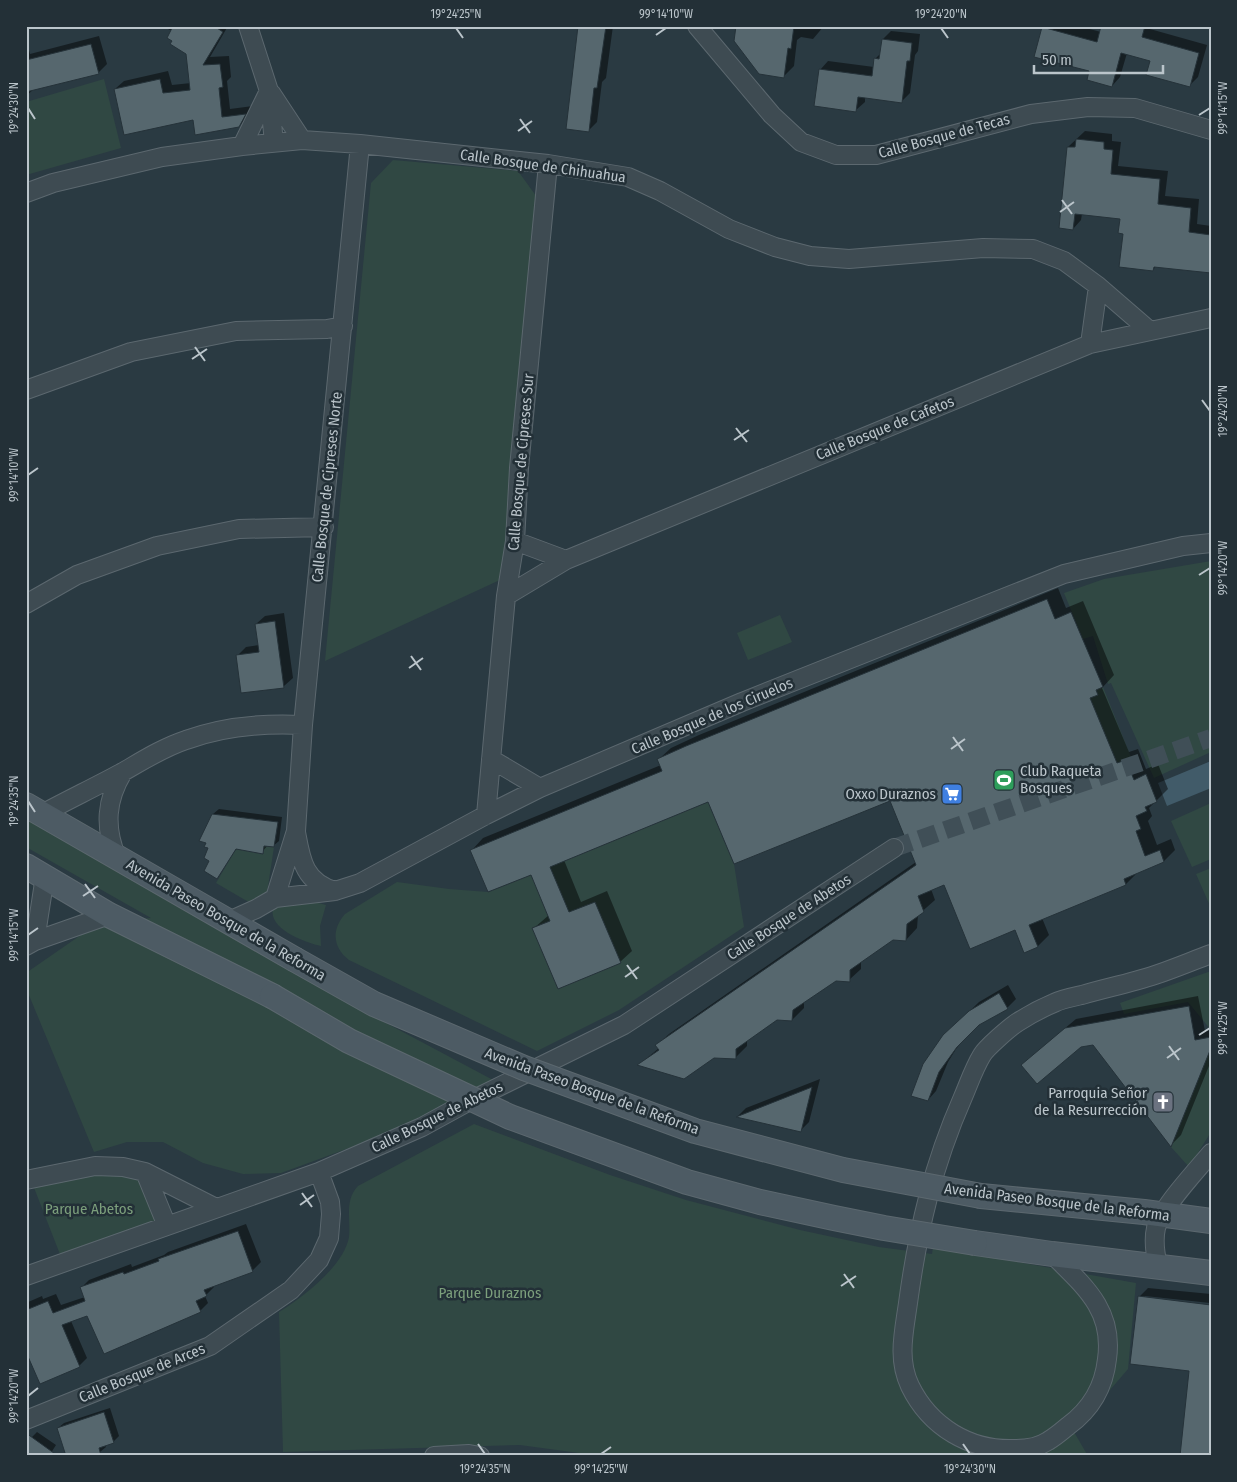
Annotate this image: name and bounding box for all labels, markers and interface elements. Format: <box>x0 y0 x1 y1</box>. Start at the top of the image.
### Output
text: 19°24'25"N <box>430 7 482 21</box>
text: 99°14'10"W <box>639 7 693 21</box>
text: 19°24'20"N <box>915 7 967 21</box>
scale bar <box>1034 42 1163 74</box>
text: 50 m <box>1042 51 1072 69</box>
text: 19°24'30"N <box>7 82 21 134</box>
text: 99°14'15"W <box>1216 82 1230 134</box>
street label: Calle Bosque de Tecas <box>876 110 1012 162</box>
street label: Calle Bosque de Chihuahua <box>459 145 627 187</box>
street label: Calle Bosque de Cipreses Sur <box>504 372 538 551</box>
text: 19°24'20"N <box>1216 385 1230 437</box>
street label: Calle Bosque de Cipreses Norte <box>308 391 346 583</box>
street label: Calle Bosque de Cafetos <box>813 392 957 464</box>
text: 99°14'10"W <box>7 448 21 502</box>
text: 99°14'20"W <box>1216 541 1230 595</box>
street label: Calle Bosque de los Ciruelos <box>629 674 795 758</box>
place label: Club Raqueta Bosques <box>1020 762 1102 797</box>
sports icon: Club Raqueta Bosques <box>992 768 1016 792</box>
text: 19°24'35"N <box>7 775 21 827</box>
supermarket icon: Oxxo Duraznos <box>940 782 964 806</box>
place label: Oxxo Duraznos <box>846 785 936 803</box>
street label: Avenida Paseo Bosque de la Reforma <box>123 855 329 985</box>
street label: Calle Bosque de Abetos <box>724 870 854 964</box>
text: 99°14'15"W <box>7 909 21 961</box>
text: 99°14'25"W <box>1216 1001 1230 1055</box>
street label: Avenida Paseo Bosque de la Reforma <box>482 1044 702 1138</box>
street label: Calle Bosque de Abetos <box>368 1077 506 1157</box>
place label: Parroquia Señor de la Resurrección <box>1034 1084 1148 1119</box>
church icon: Parroquia Señor de la Resurrección <box>1151 1090 1175 1114</box>
street label: Avenida Paseo Bosque de la Reforma <box>943 1179 1171 1225</box>
park label: Parque Abetos <box>45 1200 133 1218</box>
park label: Parque Duraznos <box>439 1284 541 1302</box>
street label: Calle Bosque de Arces <box>76 1339 208 1407</box>
text: 99°14'20"W <box>7 1369 21 1423</box>
text: 19°24'35"N <box>459 1462 511 1476</box>
text: 99°14'25"W <box>574 1462 628 1476</box>
text: 19°24'30"N <box>944 1462 996 1476</box>

